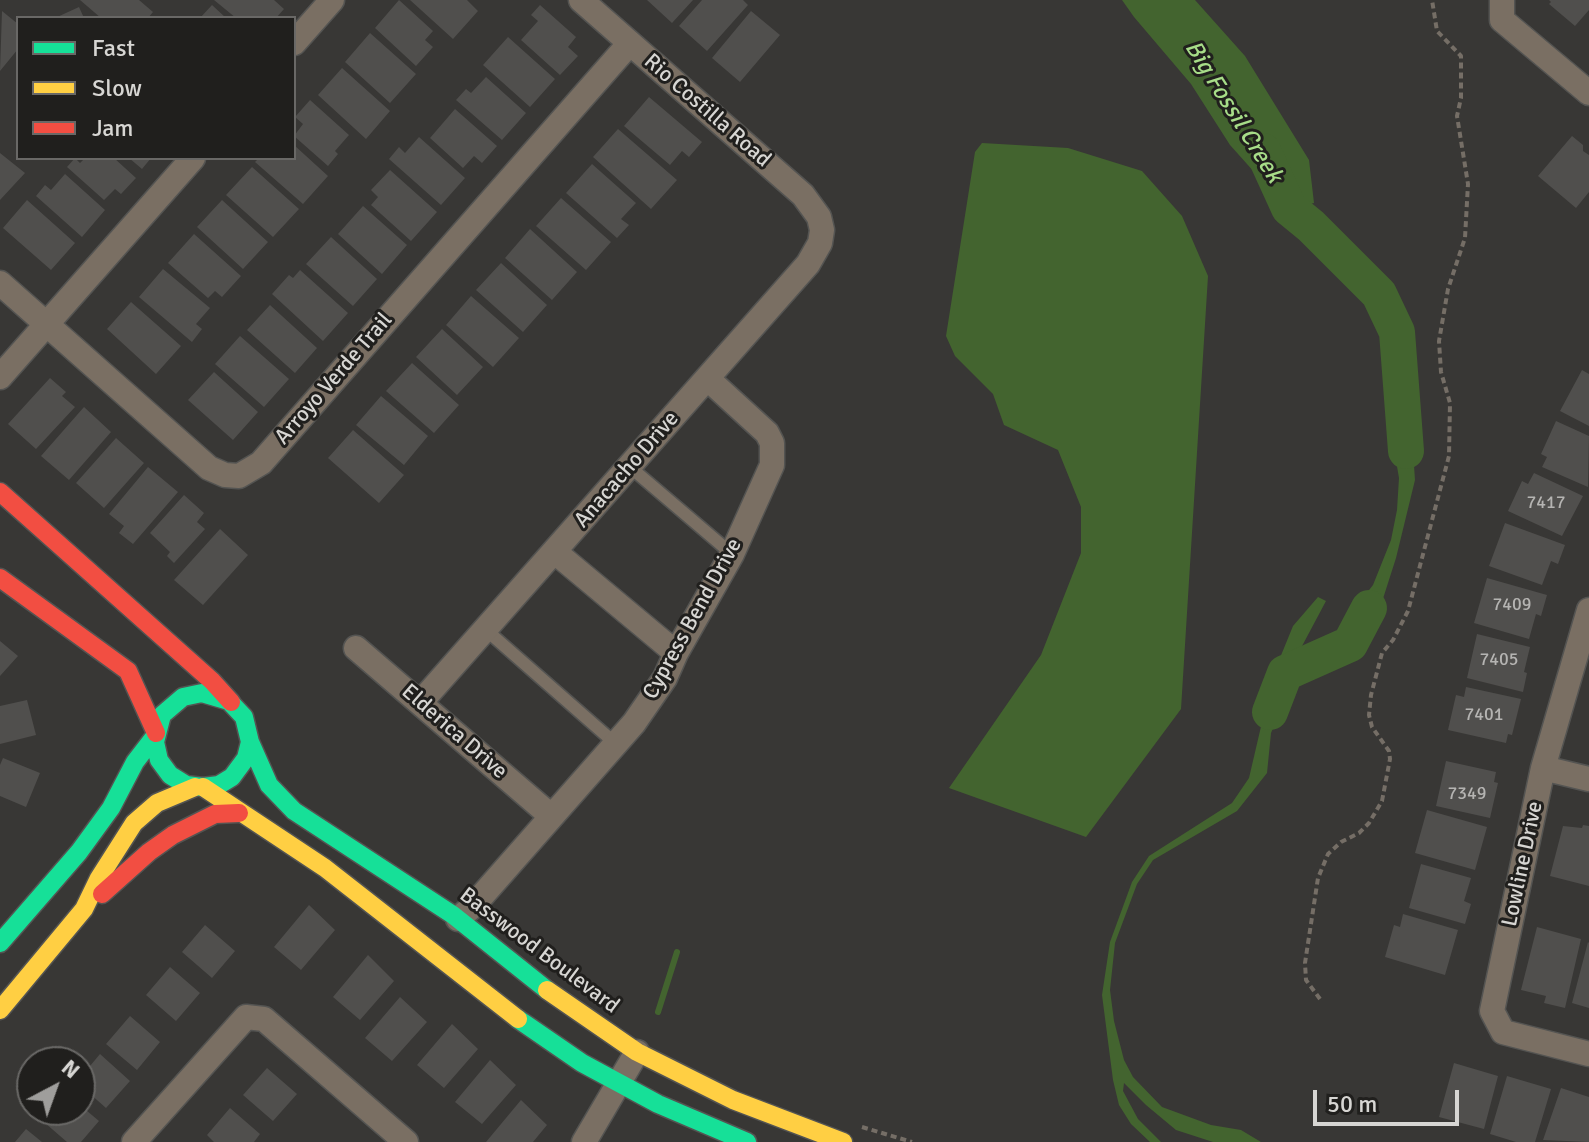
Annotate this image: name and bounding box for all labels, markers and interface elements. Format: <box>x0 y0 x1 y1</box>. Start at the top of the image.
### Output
legend <box>16 16 296 160</box>
text: Fast <box>92 33 135 63</box>
water label: Big Fossil Creek <box>1178 36 1288 188</box>
street label: Rio Costilla Road <box>638 49 776 173</box>
text: Slow <box>92 73 142 103</box>
text: Jam <box>92 113 133 143</box>
street label: Arroyo Verde Trail <box>270 308 398 450</box>
street label: Anacacho Drive <box>569 406 685 534</box>
house number: 7417 <box>1527 492 1565 514</box>
street label: Cypress Bend Drive <box>638 534 748 704</box>
house number: 7409 <box>1493 594 1531 616</box>
house number: 7405 <box>1480 649 1518 671</box>
street label: Elderica Drive <box>396 679 512 785</box>
house number: 7401 <box>1465 704 1503 726</box>
house number: 7349 <box>1448 783 1486 805</box>
street label: Lowline Drive <box>1497 799 1549 929</box>
street label: Basswood Boulevard <box>454 882 624 1020</box>
north arrow <box>16 1046 96 1126</box>
text: N <box>56 1054 85 1084</box>
scale bar <box>1317 1074 1463 1124</box>
text: 50 m <box>1327 1089 1377 1119</box>

